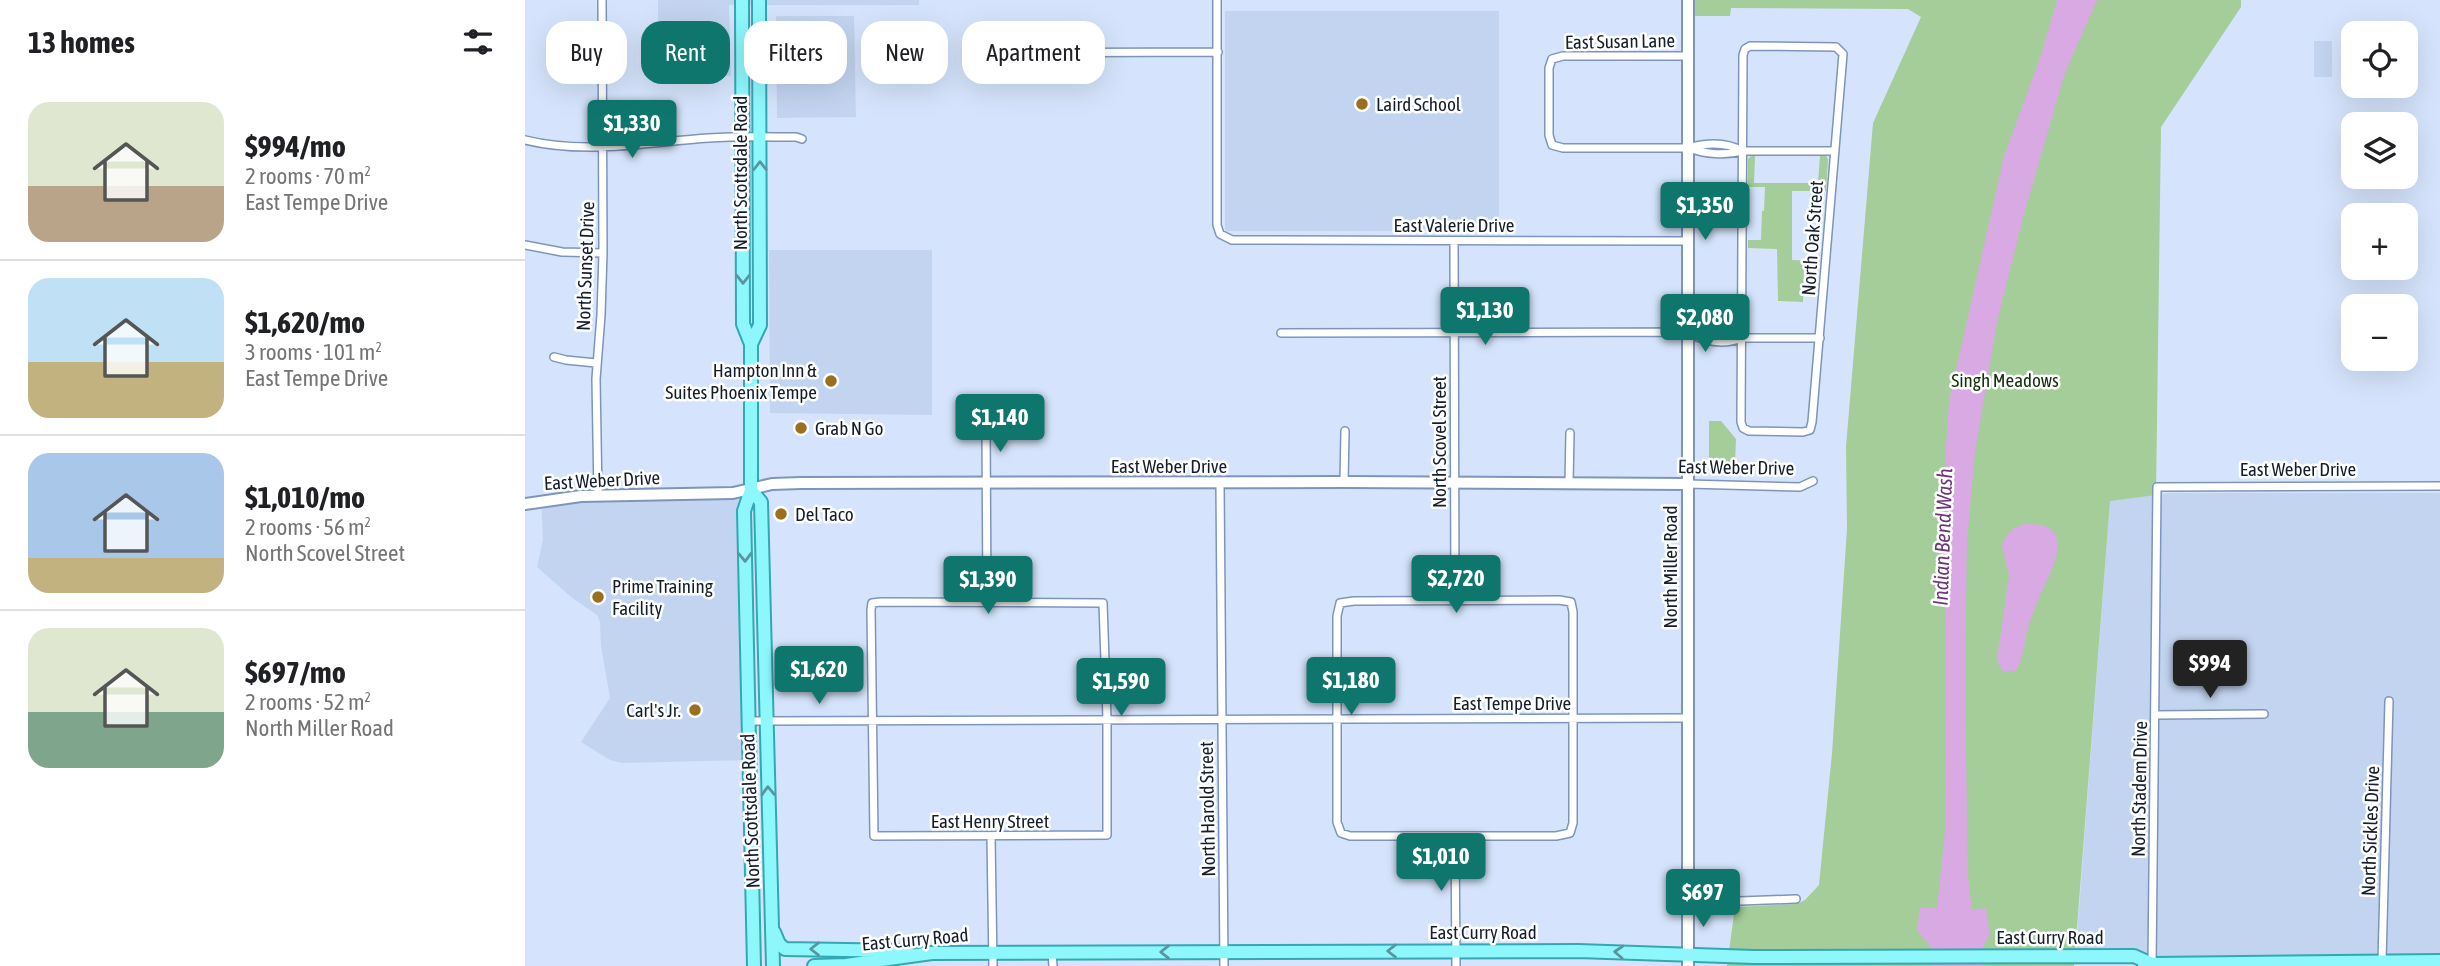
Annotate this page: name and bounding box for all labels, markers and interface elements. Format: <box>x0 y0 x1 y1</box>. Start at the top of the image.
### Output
chip: Buy <box>546 21 627 84</box>
chip: Rent <box>641 21 730 84</box>
chip: Filters <box>744 21 847 84</box>
chip: New <box>861 21 948 84</box>
chip: Apartment <box>962 21 1105 84</box>
map controls <box>2341 21 2418 371</box>
button: locate <box>2341 21 2418 98</box>
icon: filters <box>459 23 497 61</box>
text: 13 homes <box>28 25 135 59</box>
street label: East Susan Lane <box>1565 29 1675 53</box>
place label: Laird School <box>1376 93 1461 115</box>
street label: North Scottsdale Road <box>729 96 751 250</box>
marker: Laird School <box>1354 96 1370 112</box>
pin: $1,330 <box>575 100 689 160</box>
text: $1,330 <box>604 110 661 136</box>
button: layers <box>2341 112 2418 189</box>
text: $994/mo <box>245 129 346 163</box>
icon: home <box>84 130 168 214</box>
one-way arrow <box>752 161 768 171</box>
text: 2 rooms · 70 m² <box>245 163 371 189</box>
street label: North Oak Street <box>1797 180 1827 296</box>
pin: $1,350 <box>1648 182 1762 242</box>
text: East Tempe Drive <box>245 189 388 215</box>
text: $1,350 <box>1677 192 1734 218</box>
street label: North Sunset Drive <box>572 201 598 331</box>
button: + <box>2341 203 2418 280</box>
street label: East Valerie Drive <box>1394 214 1514 236</box>
one-way arrow <box>735 274 751 285</box>
pin: $1,130 <box>1428 288 1542 347</box>
pin: $2,080 <box>1648 294 1762 354</box>
button: − <box>2341 294 2418 371</box>
text: $1,130 <box>1457 297 1514 323</box>
text: $2,080 <box>1677 304 1734 330</box>
text: $1,620/mo <box>245 305 365 339</box>
icon: home <box>84 306 168 390</box>
text: 3 rooms · 101 m² <box>245 339 382 365</box>
place label: Hampton Inn & Suites Phoenix Tempe <box>665 359 817 403</box>
text: East Tempe Drive <box>245 365 388 391</box>
park label: Singh Meadows <box>1951 369 2059 391</box>
marker: Hampton Inn & Suites Phoenix Tempe <box>823 373 839 389</box>
street label: North Scovel Street <box>1428 376 1450 508</box>
pin: $1,140 <box>943 394 1057 454</box>
text: $1,140 <box>972 404 1029 430</box>
place label: Grab N Go <box>815 417 884 439</box>
marker: Grab N Go <box>793 420 809 436</box>
street label: East Weber Drive <box>1111 455 1227 477</box>
street label: East Weber Drive <box>1678 455 1794 479</box>
street label: East Weber Drive <box>2240 458 2356 480</box>
street label: East Weber Drive <box>543 466 661 494</box>
water label: Indian Bend Wash <box>1928 468 1956 606</box>
text: $1,010/mo <box>245 480 365 514</box>
icon: home <box>84 481 168 565</box>
place label: Del Taco <box>795 503 854 525</box>
marker: Del Taco <box>773 506 789 522</box>
street label: North Miller Road <box>1659 506 1681 628</box>
text: 2 rooms · 56 m² <box>245 514 371 540</box>
text: North Scovel Street <box>245 540 405 566</box>
one-way arrow <box>737 552 753 562</box>
pin: $1,390 <box>931 556 1045 616</box>
pin: $2,720 <box>1399 556 1513 615</box>
text: $2,720 <box>1428 565 1485 591</box>
text: $1,390 <box>960 566 1017 592</box>
place label: Prime Training Facility <box>612 575 714 619</box>
marker: Prime Training Facility <box>590 589 606 605</box>
pin: $994 <box>2169 640 2251 700</box>
pin: $1,620 <box>762 646 876 706</box>
text: $994 <box>2189 650 2231 676</box>
text: $697/mo <box>245 655 346 689</box>
icon: home <box>84 656 168 740</box>
text: $1,620 <box>791 656 848 682</box>
pin: $1,590 <box>1064 658 1178 718</box>
pin: $1,180 <box>1294 658 1408 717</box>
text: $1,180 <box>1323 667 1380 693</box>
text: $1,590 <box>1093 668 1150 694</box>
text: 2 rooms · 52 m² <box>245 689 371 715</box>
street label: East Tempe Drive <box>1453 692 1571 714</box>
place label: Carl's Jr. <box>626 699 681 721</box>
marker: Carl's Jr. <box>687 702 703 718</box>
text: North Miller Road <box>245 715 394 741</box>
street label: North Stadem Drive <box>2127 721 2151 857</box>
street label: North Scottsdale Road <box>736 733 764 889</box>
street label: North Harold Street <box>1195 741 1219 877</box>
street label: North Sickles Drive <box>2357 766 2383 896</box>
one-way arrow <box>761 785 776 796</box>
street label: East Henry Street <box>931 810 1049 832</box>
pin: $1,010 <box>1384 834 1498 893</box>
text: $1,010 <box>1413 843 1470 869</box>
pin: $697 <box>1662 870 1744 929</box>
text: $697 <box>1682 879 1724 905</box>
street label: East Curry Road <box>1429 921 1537 943</box>
street label: East Curry Road <box>861 923 969 955</box>
street label: East Curry Road <box>1996 926 2104 948</box>
one-way arrow <box>809 941 820 957</box>
one-way arrow <box>1386 943 1397 959</box>
one-way arrow <box>1159 944 1169 960</box>
one-way arrow <box>1614 944 1625 959</box>

